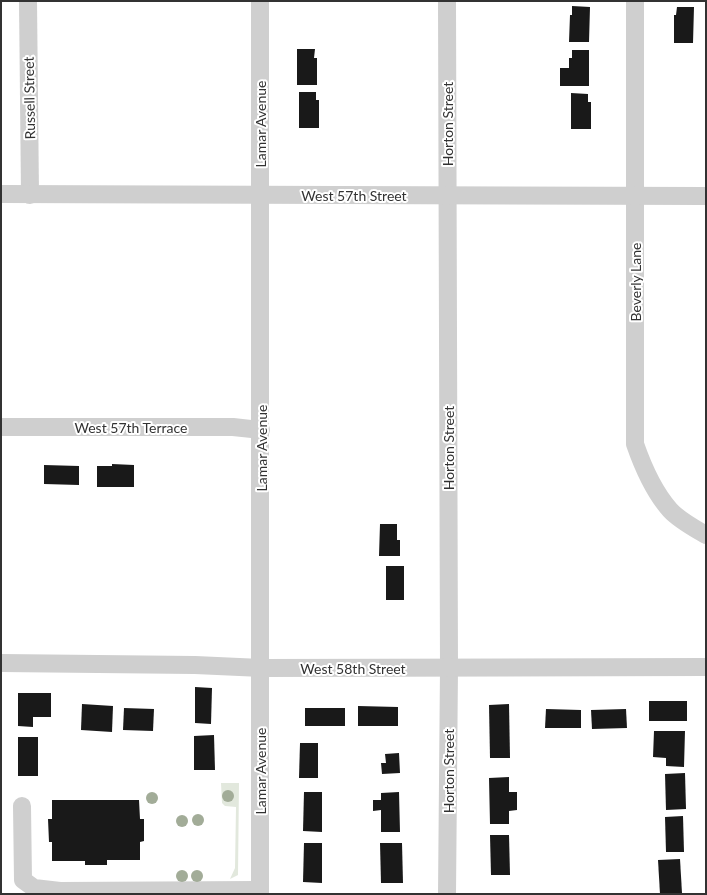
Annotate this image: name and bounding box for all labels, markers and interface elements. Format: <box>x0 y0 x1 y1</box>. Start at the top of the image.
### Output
street label: Russell Street <box>20 56 38 140</box>
street label: Lamar Avenue <box>252 81 269 167</box>
street label: Horton Street <box>439 82 456 166</box>
street label: West 57th Street <box>301 187 407 204</box>
street label: Beverly Lane <box>627 243 644 321</box>
street label: Lamar Avenue <box>253 405 270 491</box>
street label: Horton Street <box>440 406 457 490</box>
street label: West 57th Terrace <box>75 419 187 436</box>
street label: West 58th Street <box>300 660 406 677</box>
street label: Lamar Avenue <box>252 728 269 814</box>
street label: Horton Street <box>440 729 457 813</box>

